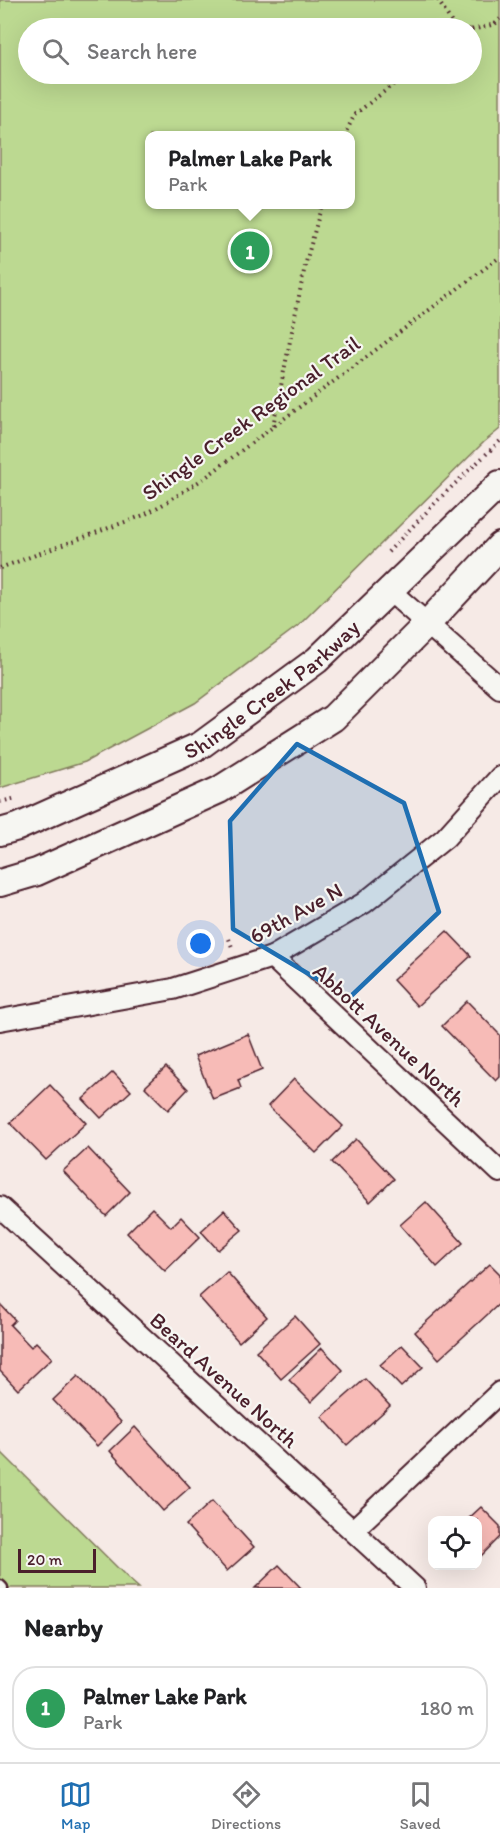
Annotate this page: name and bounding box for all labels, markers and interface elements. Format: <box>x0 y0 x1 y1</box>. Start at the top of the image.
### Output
search box <box>18 18 482 84</box>
icon: search <box>39 35 72 68</box>
text: Search here <box>87 38 197 65</box>
popup <box>145 131 355 209</box>
text: Palmer Lake Park <box>168 145 332 172</box>
text: Park <box>168 172 208 196</box>
pin: 1 <box>230 228 270 274</box>
street label: Shingle Creek Regional Trail <box>137 330 365 506</box>
street label: Shingle Creek Parkway <box>180 613 365 764</box>
street label: 69th Ave N <box>245 876 347 950</box>
your location <box>186 929 215 958</box>
street label: Abbott Avenue North <box>307 958 471 1113</box>
street label: Beard Avenue North <box>144 1306 304 1454</box>
map controls <box>428 1516 482 1570</box>
button: locate <box>428 1516 482 1570</box>
scale bar <box>18 1546 96 1574</box>
text: 20 m <box>27 1550 62 1569</box>
text: Nearby <box>24 1611 103 1643</box>
text: Palmer Lake Park <box>83 1683 247 1710</box>
text: 1 <box>41 1696 50 1720</box>
text: 180 m <box>420 1696 474 1720</box>
text: Park <box>83 1710 122 1734</box>
tab: Map <box>59 1778 92 1833</box>
tab: Directions <box>211 1778 281 1833</box>
tab: Saved <box>400 1778 441 1833</box>

